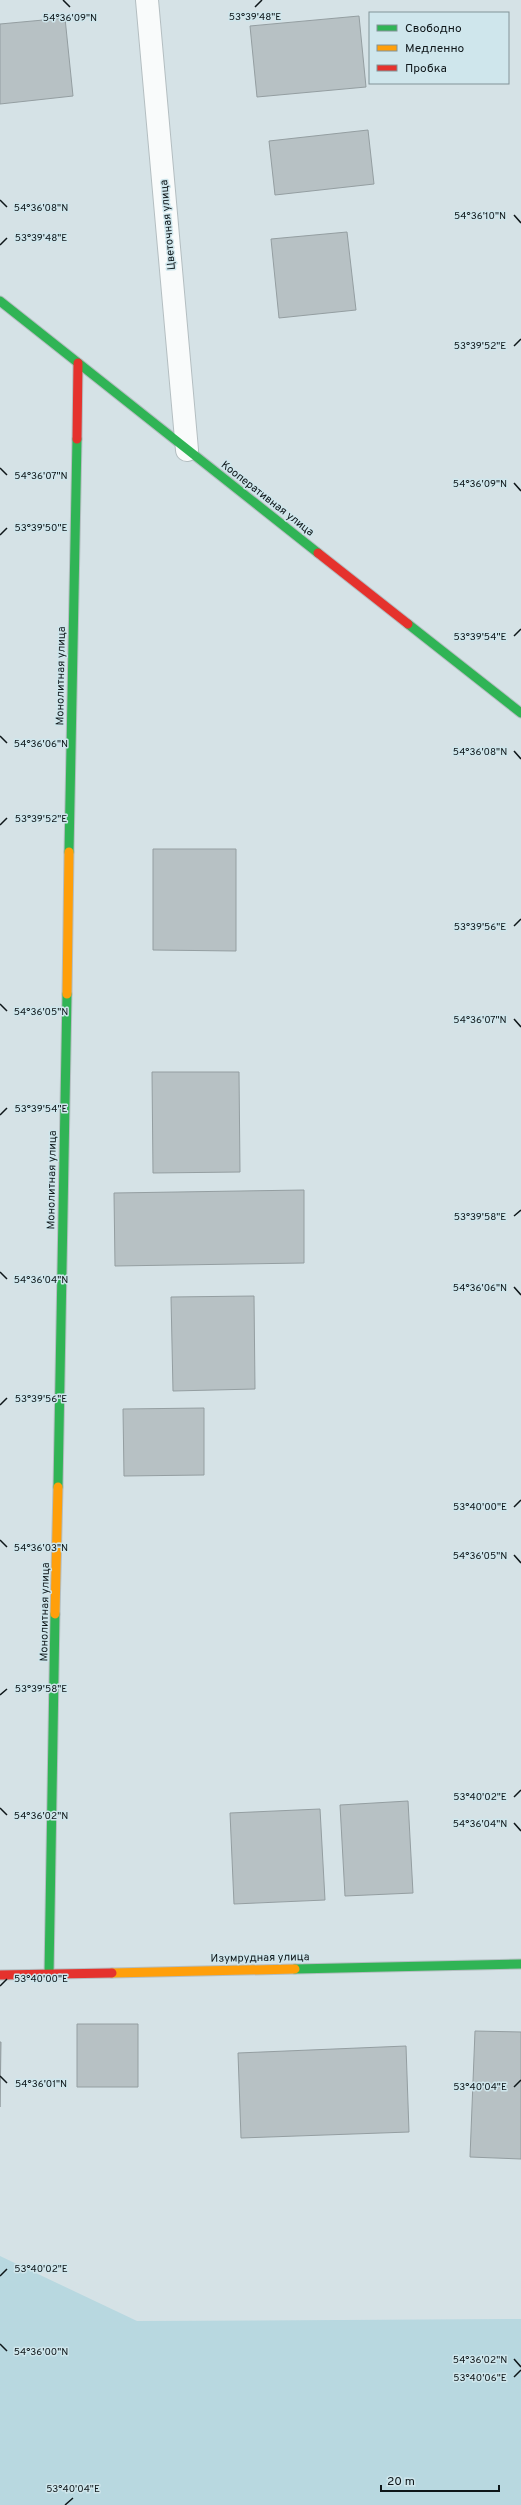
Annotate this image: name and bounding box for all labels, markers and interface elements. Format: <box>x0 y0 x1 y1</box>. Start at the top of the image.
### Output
text: 53°39'48"E <box>229 11 281 24</box>
text: 54°36'09"N <box>43 12 97 25</box>
legend <box>369 12 509 84</box>
text: Свободно <box>405 21 462 37</box>
text: Медленно <box>405 41 465 57</box>
text: Пробка <box>405 61 447 77</box>
street label: Цветочная улица <box>157 179 179 271</box>
text: 54°36'08"N <box>14 202 68 215</box>
text: 54°36'10"N <box>454 210 506 223</box>
text: 53°39'48"E <box>15 232 67 245</box>
text: 53°39'52"E <box>454 340 506 353</box>
street label: Кооперативная улица <box>218 458 317 540</box>
text: 54°36'07"N <box>14 470 68 483</box>
text: 54°36'09"N <box>453 478 507 491</box>
text: 53°39'50"E <box>15 522 67 535</box>
street label: Монолитная улица <box>53 626 69 726</box>
text: 53°39'54"E <box>454 631 506 644</box>
text: 54°36'06"N <box>14 738 68 751</box>
text: 54°36'08"N <box>453 746 507 759</box>
text: 53°39'52"E <box>15 813 67 826</box>
text: 53°39'56"E <box>454 921 506 934</box>
text: 54°36'05"N <box>14 1006 68 1019</box>
text: 54°36'07"N <box>453 1014 507 1027</box>
text: 53°39'54"E <box>15 1103 67 1116</box>
street label: Монолитная улица <box>44 1130 60 1230</box>
text: 53°39'58"E <box>454 1211 506 1224</box>
text: 54°36'04"N <box>14 1274 68 1287</box>
text: 54°36'06"N <box>453 1282 507 1295</box>
text: 53°39'56"E <box>15 1393 67 1406</box>
text: 53°40'00"E <box>453 1501 507 1514</box>
text: 54°36'03"N <box>14 1542 68 1555</box>
text: 54°36'05"N <box>453 1550 507 1563</box>
street label: Монолитная улица <box>37 1562 53 1662</box>
text: 53°39'58"E <box>15 1683 67 1696</box>
text: 53°40'02"E <box>453 1791 507 1804</box>
text: 54°36'02"N <box>14 1810 68 1823</box>
text: 54°36'04"N <box>453 1818 507 1831</box>
street label: Изумрудная улица <box>210 1950 310 1966</box>
text: 53°40'00"E <box>14 1973 68 1986</box>
text: 54°36'01"N <box>15 2078 67 2091</box>
text: 53°40'04"E <box>453 2081 507 2094</box>
text: 53°40'02"E <box>14 2263 68 2276</box>
text: 54°36'00"N <box>14 2346 68 2359</box>
text: 54°36'02"N <box>453 2354 507 2367</box>
text: 53°40'06"E <box>453 2372 507 2385</box>
scale bar <box>381 2467 499 2493</box>
text: 20 m <box>387 2474 415 2490</box>
text: 53°40'04"E <box>46 2483 100 2496</box>

